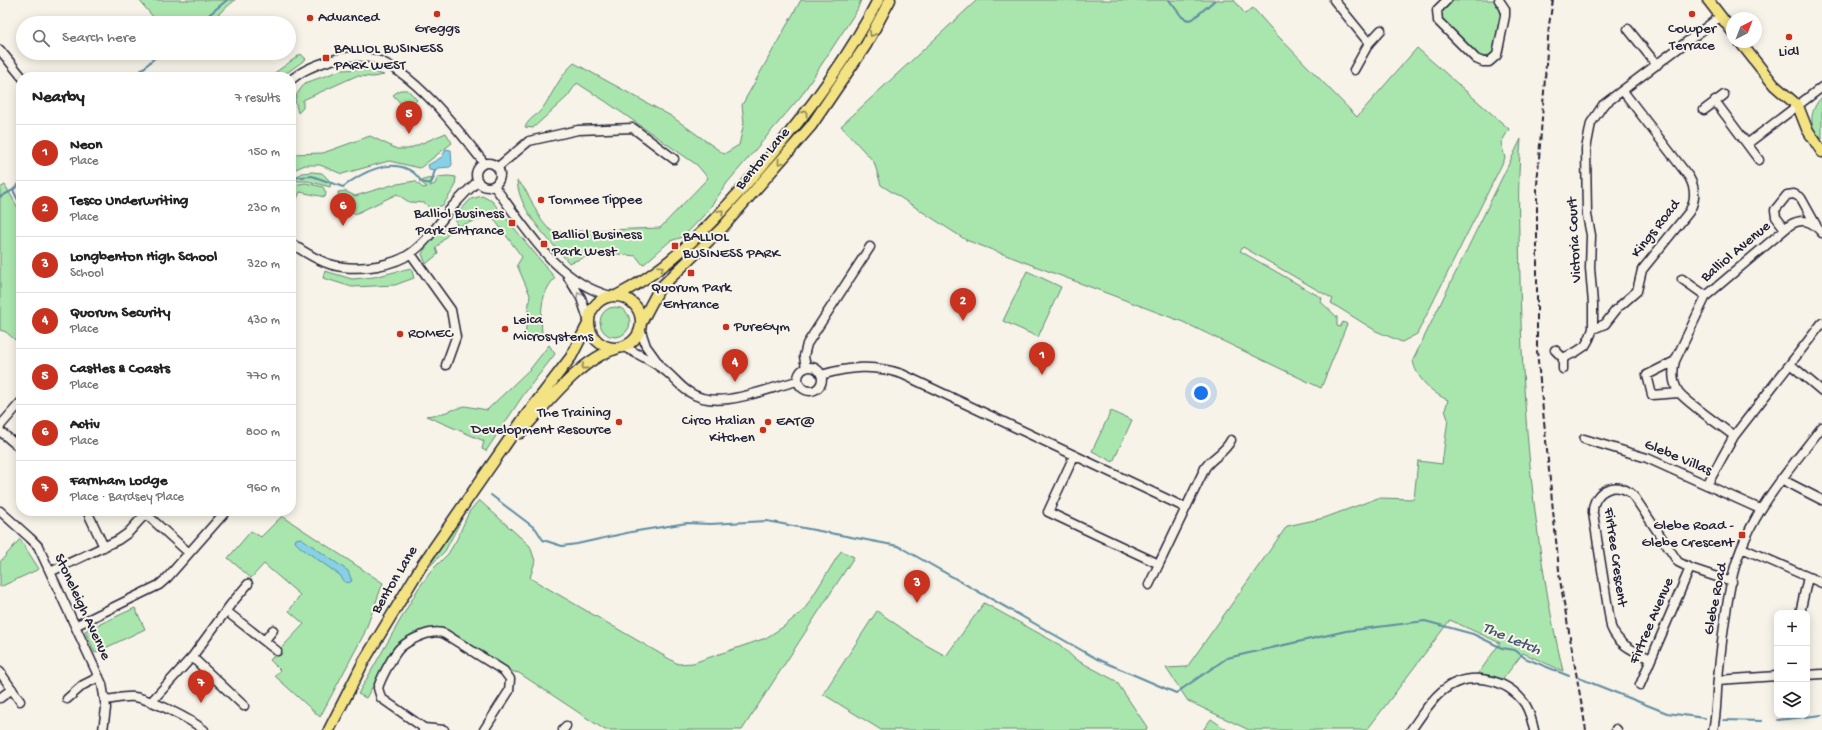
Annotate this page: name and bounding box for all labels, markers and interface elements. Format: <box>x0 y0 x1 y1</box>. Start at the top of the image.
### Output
place label: Advanced <box>318 9 381 27</box>
marker: Greggs <box>432 9 442 19</box>
marker: Cowper Terrace <box>1687 9 1697 19</box>
north arrow <box>1726 12 1762 48</box>
marker: Advanced <box>305 13 315 23</box>
search box <box>16 16 296 60</box>
place label: Greggs <box>414 20 460 38</box>
place label: Cowper Terrace <box>1668 20 1718 55</box>
icon: search <box>30 27 52 49</box>
text: Search here <box>62 29 136 47</box>
one-way arrow <box>869 30 877 38</box>
marker: Lidl <box>1784 32 1794 42</box>
place label: BALLIOL BUSINESS PARK WEST <box>333 40 443 75</box>
place label: Lidl <box>1779 43 1799 61</box>
marker: BALLIOL BUSINESS PARK WEST <box>321 53 331 63</box>
text: Nearby <box>32 88 85 108</box>
text: 7 results <box>235 91 280 106</box>
pin: 5 <box>396 101 422 134</box>
one-way arrow <box>800 110 807 117</box>
street label: Benton Lane <box>731 124 794 195</box>
text: Neon <box>70 136 102 154</box>
text: 1 <box>42 145 48 160</box>
text: 150 m <box>248 145 280 160</box>
text: Place <box>70 154 98 169</box>
one-way arrow <box>777 158 784 165</box>
place label: Tommee Tippee <box>548 191 642 209</box>
text: Tesco Underwriting <box>70 192 188 210</box>
pin: 6 <box>330 193 356 226</box>
marker: Tommee Tippee <box>536 195 546 205</box>
street label: Victoria Court <box>1564 195 1586 284</box>
street label: Kings Road <box>1628 195 1685 262</box>
text: 2 <box>42 201 48 216</box>
text: 230 m <box>247 201 280 216</box>
place label: Balliol Business Park Entrance <box>413 205 504 240</box>
one-way arrow <box>717 209 724 217</box>
text: Place <box>70 210 98 225</box>
street label: Balliol Avenue <box>1697 217 1775 287</box>
marker: Balliol Business Park Entrance <box>507 218 517 228</box>
place label: Balliol Business Park West <box>551 226 642 261</box>
place label: BALLIOL BUSINESS PARK <box>682 228 781 263</box>
marker: Balliol Business Park West <box>539 239 549 249</box>
marker: BALLIOL BUSINESS PARK <box>670 241 680 251</box>
text: Longbenton High School <box>70 248 217 266</box>
text: 3 <box>42 257 48 272</box>
text: 320 m <box>247 257 280 272</box>
text: School <box>70 266 104 281</box>
one-way arrow <box>656 266 663 273</box>
marker: Quorum Park Entrance <box>686 268 696 278</box>
place label: Quorum Park Entrance <box>651 279 732 314</box>
pin: 2 <box>950 288 976 321</box>
one-way arrow <box>576 292 584 300</box>
text: Quorum Security <box>70 304 170 322</box>
place label: Leica Microsystems <box>513 311 594 346</box>
text: 4 <box>42 313 48 328</box>
text: 430 m <box>247 313 280 328</box>
place label: PureGym <box>733 318 790 336</box>
text: Place <box>70 322 98 337</box>
marker: PureGym <box>721 322 731 332</box>
marker: Leica Microsystems <box>500 324 510 334</box>
place label: ROMEC <box>408 325 454 343</box>
marker: ROMEC <box>395 329 405 339</box>
pin: 1 <box>1029 342 1055 375</box>
pin: 4 <box>722 349 748 382</box>
text: Castles & Coasts <box>70 360 170 378</box>
one-way arrow <box>581 362 589 370</box>
text: 5 <box>42 369 48 384</box>
text: 770 m <box>247 369 280 384</box>
text: Place <box>70 378 98 393</box>
your location <box>1191 383 1211 403</box>
place label: The Training Development Resource <box>470 404 611 439</box>
place label: Circo Italian Kitchen <box>682 412 755 447</box>
place label: EAT@ <box>776 413 815 431</box>
text: Activ <box>70 416 100 434</box>
marker: The Training Development Resource <box>614 417 624 427</box>
marker: EAT@ <box>763 417 773 427</box>
text: 6 <box>42 425 48 440</box>
text: 800 m <box>246 425 280 440</box>
marker: Circo Italian Kitchen <box>758 425 768 435</box>
text: Place <box>70 434 98 449</box>
street label: Glebe Villas <box>1641 436 1715 480</box>
text: Farnham Lodge <box>70 472 167 490</box>
text: 7 <box>42 481 48 496</box>
text: 960 m <box>247 481 280 496</box>
text: Place · Bardsey Place <box>70 490 184 505</box>
street label: Firtree Crescent <box>1599 505 1631 609</box>
place label: Glebe Road - Glebe Crescent <box>1641 517 1736 552</box>
marker: Glebe Road - Glebe Crescent <box>1737 530 1747 540</box>
street label: Benton Lane <box>367 543 422 618</box>
street label: Stoneleigh Avenue <box>49 551 115 663</box>
street label: Glebe Road <box>1700 561 1732 636</box>
pin: 3 <box>904 570 930 603</box>
street label: Firtree Avenue <box>1625 575 1678 668</box>
map controls <box>1774 610 1810 718</box>
button: + <box>1774 610 1810 646</box>
water label: The Letch <box>1479 619 1543 661</box>
button: − <box>1774 646 1810 682</box>
pin: 7 <box>188 670 214 703</box>
button: layers <box>1774 682 1810 718</box>

